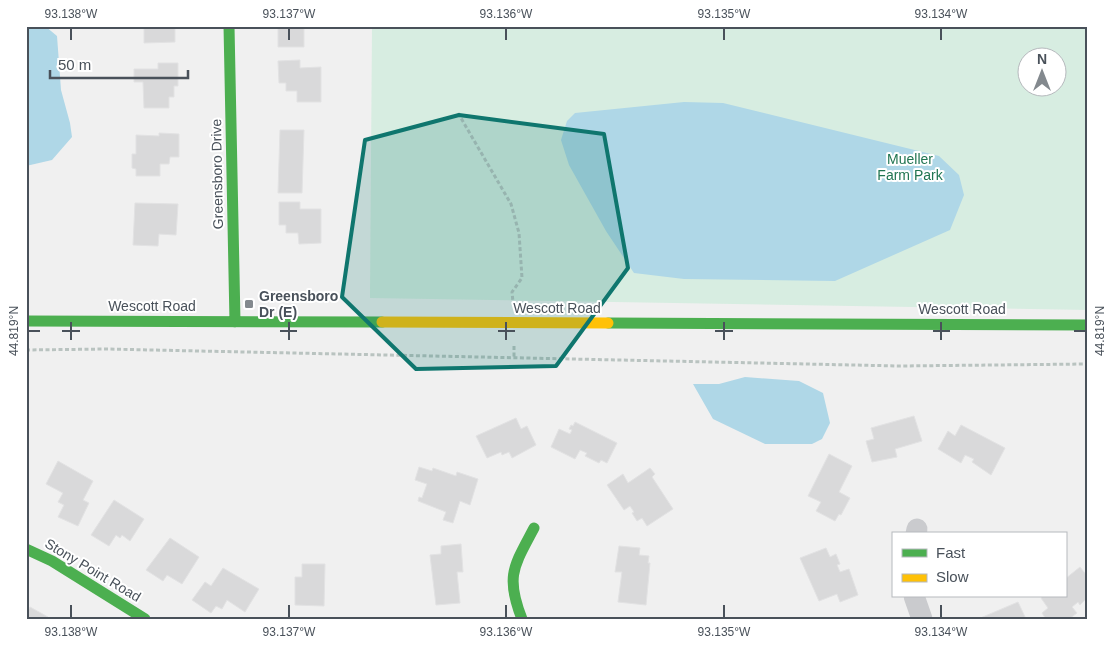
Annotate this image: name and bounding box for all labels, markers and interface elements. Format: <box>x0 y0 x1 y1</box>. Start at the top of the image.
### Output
text: 93.138°W <box>45 7 98 21</box>
text: 93.137°W <box>263 7 316 21</box>
text: 93.136°W <box>480 7 533 21</box>
text: 93.135°W <box>698 7 751 21</box>
text: 93.134°W <box>915 7 968 21</box>
scale bar <box>50 48 188 80</box>
north arrow <box>1016 48 1066 98</box>
text: N <box>1037 51 1047 67</box>
text: 50 m <box>58 56 91 73</box>
street label: Greensboro Drive <box>208 118 226 229</box>
park label: Mueller Farm Park <box>877 151 944 183</box>
place label: Greensboro Dr (E) <box>259 288 338 320</box>
street label: Wescott Road <box>108 298 196 314</box>
marker: Greensboro Dr (E) <box>243 298 255 310</box>
street label: Wescott Road <box>513 300 601 316</box>
street label: Wescott Road <box>918 301 1006 317</box>
text: 44.819°N <box>7 306 21 356</box>
text: 44.819°N <box>1093 306 1107 356</box>
legend <box>892 532 1066 598</box>
street label: Stony Point Road <box>42 535 144 605</box>
text: Fast <box>936 544 966 561</box>
text: Slow <box>936 568 969 585</box>
text: 93.138°W <box>45 625 98 639</box>
text: 93.137°W <box>263 625 316 639</box>
text: 93.136°W <box>480 625 533 639</box>
text: 93.135°W <box>698 625 751 639</box>
text: 93.134°W <box>915 625 968 639</box>

